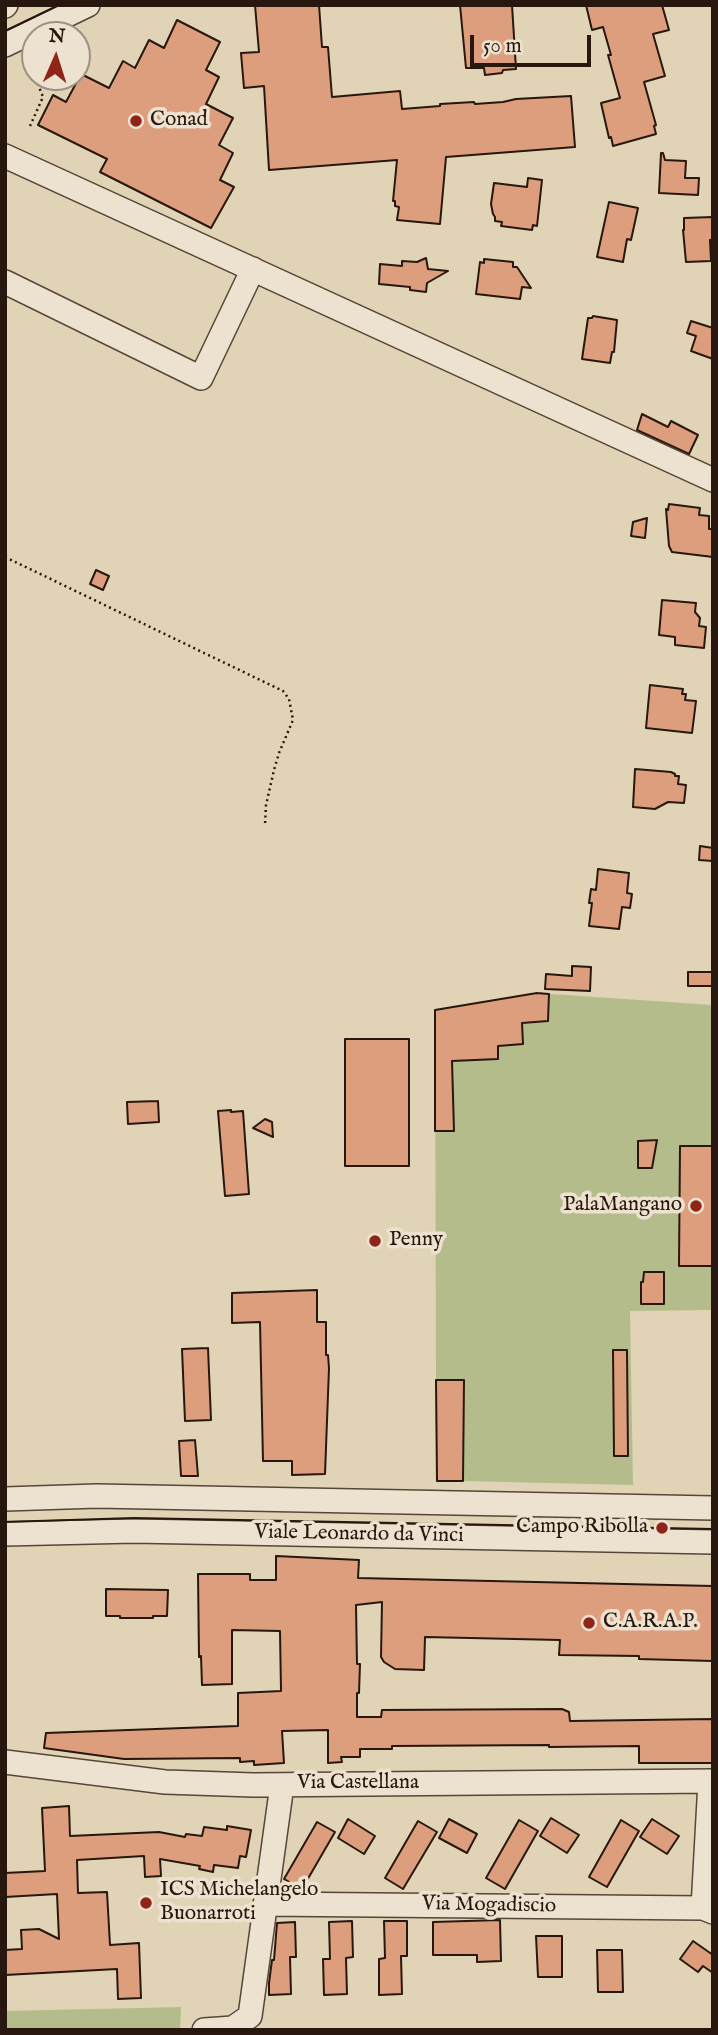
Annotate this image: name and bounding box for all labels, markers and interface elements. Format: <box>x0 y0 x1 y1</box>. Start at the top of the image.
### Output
north arrow <box>21 21 91 91</box>
scale bar <box>473 21 594 65</box>
text: N <box>48 25 66 49</box>
text: 50 m <box>483 33 522 60</box>
place label: Conad <box>150 108 208 134</box>
marker: Conad <box>128 113 144 129</box>
place label: PalaMangano <box>563 1193 682 1219</box>
marker: PalaMangano <box>688 1198 704 1214</box>
place label: Penny <box>389 1228 443 1254</box>
marker: Penny <box>367 1233 383 1249</box>
place label: Campo Ribolla <box>516 1515 648 1541</box>
marker: Campo Ribolla <box>654 1520 670 1536</box>
street label: Viale Leonardo da Vinci <box>254 1521 464 1549</box>
place label: C.A.R.A.P. <box>603 1610 698 1636</box>
marker: C.A.R.A.P. <box>581 1615 597 1631</box>
street label: Via Castellana <box>297 1771 419 1797</box>
place label: ICS Michelangelo Buonarroti <box>160 1878 318 1928</box>
street label: Via Mogadiscio <box>422 1892 556 1920</box>
marker: ICS Michelangelo Buonarroti <box>138 1895 154 1911</box>

